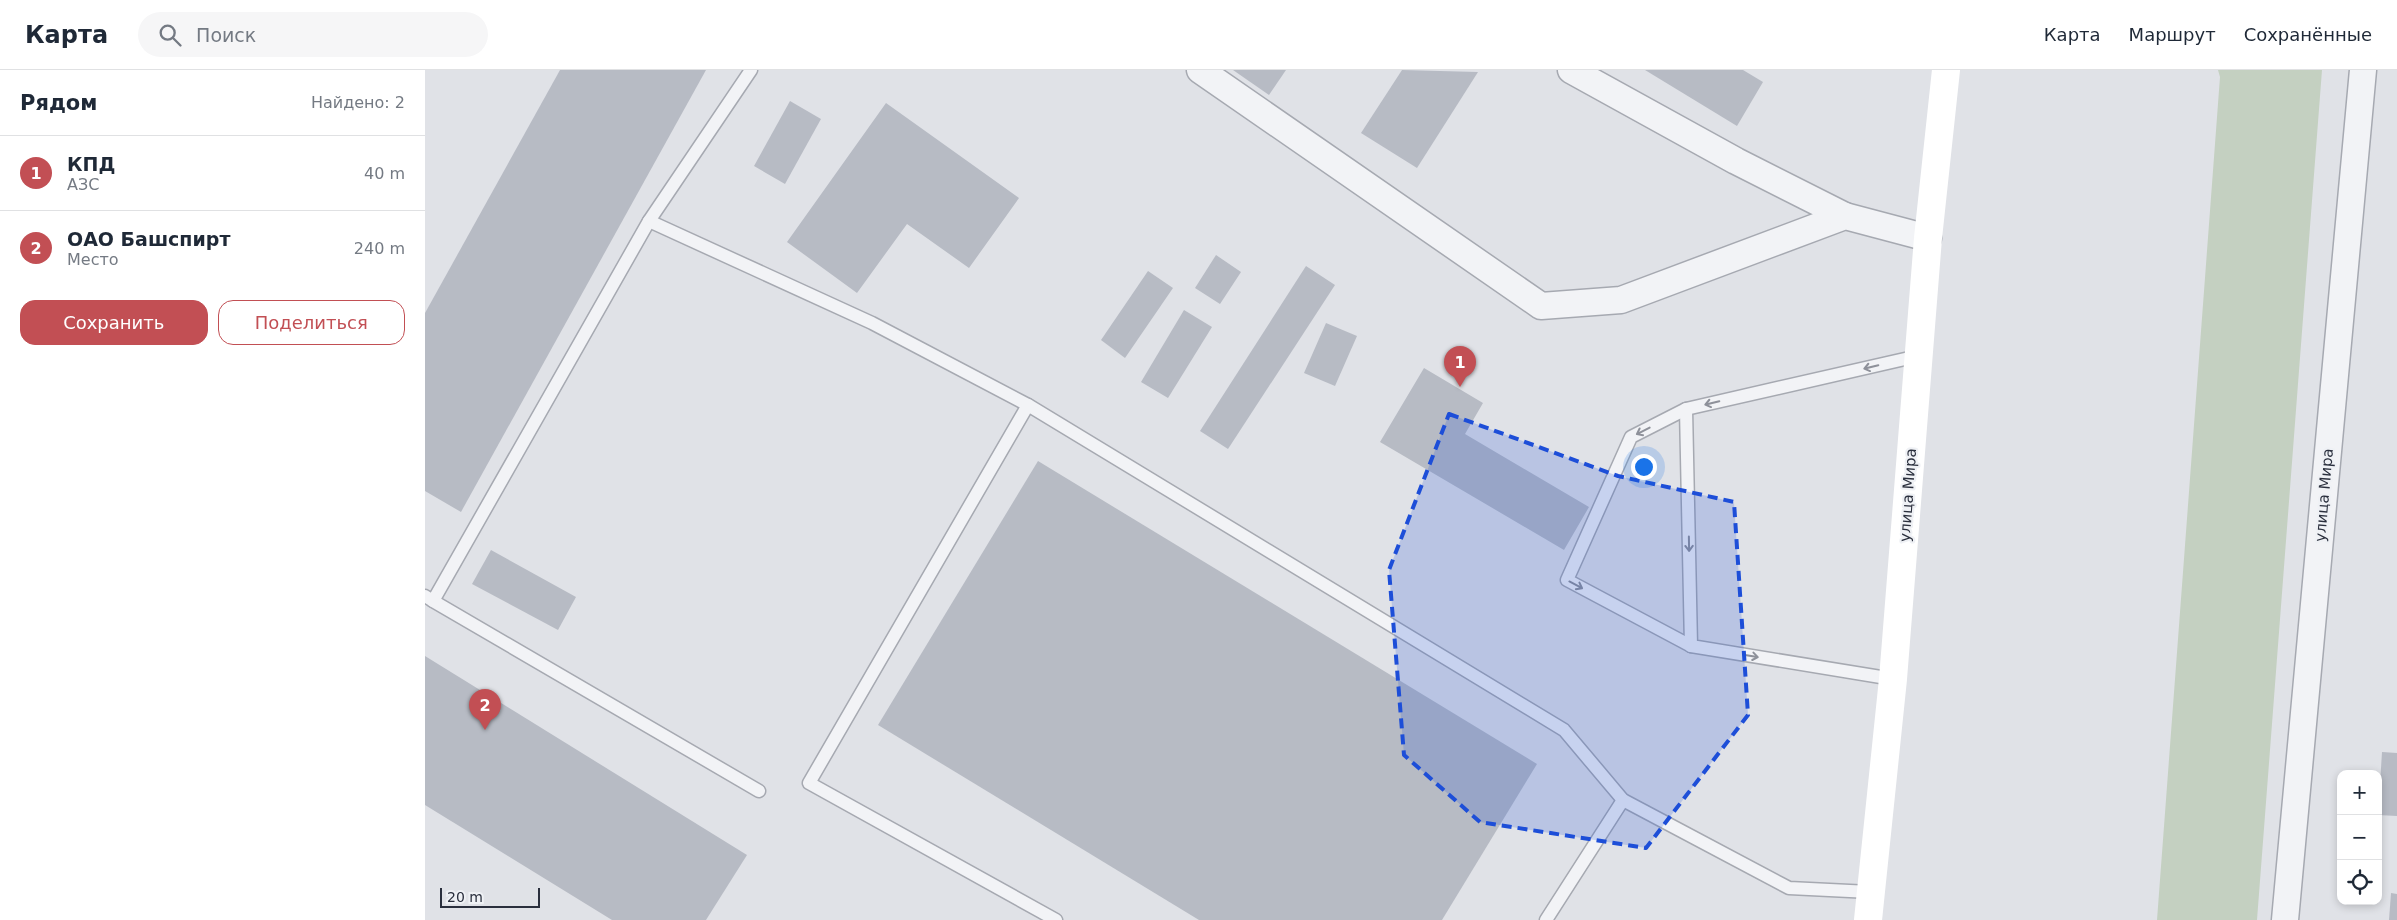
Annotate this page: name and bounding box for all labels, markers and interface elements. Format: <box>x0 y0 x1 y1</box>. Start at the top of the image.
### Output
search box <box>138 12 488 57</box>
text: Карта <box>25 21 108 49</box>
icon: search <box>156 21 184 49</box>
text: Поиск <box>196 24 256 46</box>
text: Карта <box>2044 24 2101 45</box>
text: Маршрут <box>2129 24 2216 45</box>
text: Сохранённые <box>2244 24 2372 45</box>
text: Рядом <box>20 91 97 115</box>
text: Найдено: 2 <box>311 93 405 112</box>
text: КПД <box>67 153 115 175</box>
text: 1 <box>30 164 42 183</box>
text: 40 m <box>364 164 405 183</box>
text: АЗС <box>67 175 99 194</box>
text: ОАО Башспирт <box>67 228 230 250</box>
text: 2 <box>30 239 42 258</box>
text: 240 m <box>354 239 405 258</box>
text: Место <box>67 250 119 269</box>
button: Сохранить <box>20 300 208 345</box>
button: Поделиться <box>218 300 405 345</box>
pin: 1 <box>1444 346 1476 387</box>
one-way arrow <box>1863 363 1879 372</box>
one-way arrow <box>1705 399 1721 408</box>
one-way arrow <box>1635 426 1650 436</box>
street label: улица Мира <box>2311 447 2337 543</box>
street label: улица Мира <box>1896 448 1920 542</box>
your location <box>1631 454 1657 480</box>
one-way arrow <box>1684 536 1694 552</box>
one-way arrow <box>1568 581 1583 590</box>
one-way arrow <box>1743 651 1759 661</box>
pin: 2 <box>469 689 501 730</box>
map controls <box>2337 770 2382 905</box>
button: + <box>2337 770 2382 815</box>
button: − <box>2337 815 2382 860</box>
button: locate <box>2337 860 2382 905</box>
scale bar <box>440 885 540 908</box>
text: 20 m <box>447 889 483 905</box>

